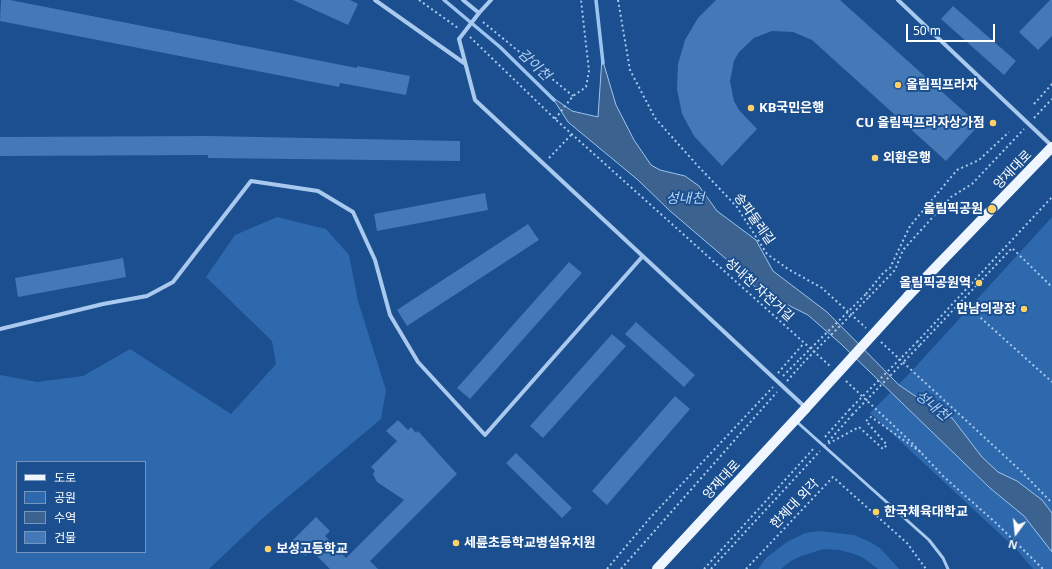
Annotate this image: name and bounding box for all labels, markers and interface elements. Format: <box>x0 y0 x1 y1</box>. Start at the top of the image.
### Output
scale bar <box>908 16 997 42</box>
text: 50 m <box>913 22 941 39</box>
water label: 감이천 <box>514 46 554 84</box>
place label: 올림픽프라자 <box>906 77 978 93</box>
marker: 올림픽프라자 <box>893 80 903 90</box>
place label: KB국민은행 <box>759 100 824 116</box>
marker: KB국민은행 <box>746 103 756 113</box>
place label: CU 올림픽프라자상가점 <box>856 115 985 131</box>
marker: CU 올림픽프라자상가점 <box>988 118 998 128</box>
street label: 양재대로 <box>991 147 1035 193</box>
place label: 외환은행 <box>883 150 931 166</box>
marker: 외환은행 <box>870 153 880 163</box>
street label: 송파둘레길 <box>730 190 778 248</box>
water label: 성내천 <box>666 191 704 207</box>
place label: 올림픽공원 <box>923 201 983 217</box>
marker: 올림픽공원 <box>986 203 998 215</box>
street label: 성내천 자전거길 <box>721 255 797 325</box>
place label: 올림픽공원역 <box>899 275 971 291</box>
marker: 올림픽공원역 <box>974 278 984 288</box>
place label: 만남의광장 <box>956 301 1016 317</box>
marker: 만남의광장 <box>1019 304 1029 314</box>
water label: 성내천 <box>912 387 952 425</box>
street label: 양재대로 <box>700 457 744 503</box>
legend <box>16 461 146 553</box>
text: 도로 <box>54 469 76 486</box>
street label: 한체대 외각 <box>767 476 823 532</box>
text: 공원 <box>54 489 76 506</box>
place label: 한국체육대학교 <box>884 504 968 520</box>
marker: 한국체육대학교 <box>871 507 881 517</box>
text: 수역 <box>54 509 76 526</box>
north arrow <box>996 513 1036 553</box>
text: 건물 <box>54 529 76 546</box>
place label: 세륜초등학교병설유치원 <box>464 535 596 551</box>
text: N <box>1007 537 1019 553</box>
marker: 세륜초등학교병설유치원 <box>451 538 461 548</box>
place label: 보성고등학교 <box>276 541 348 557</box>
marker: 보성고등학교 <box>263 544 273 554</box>

